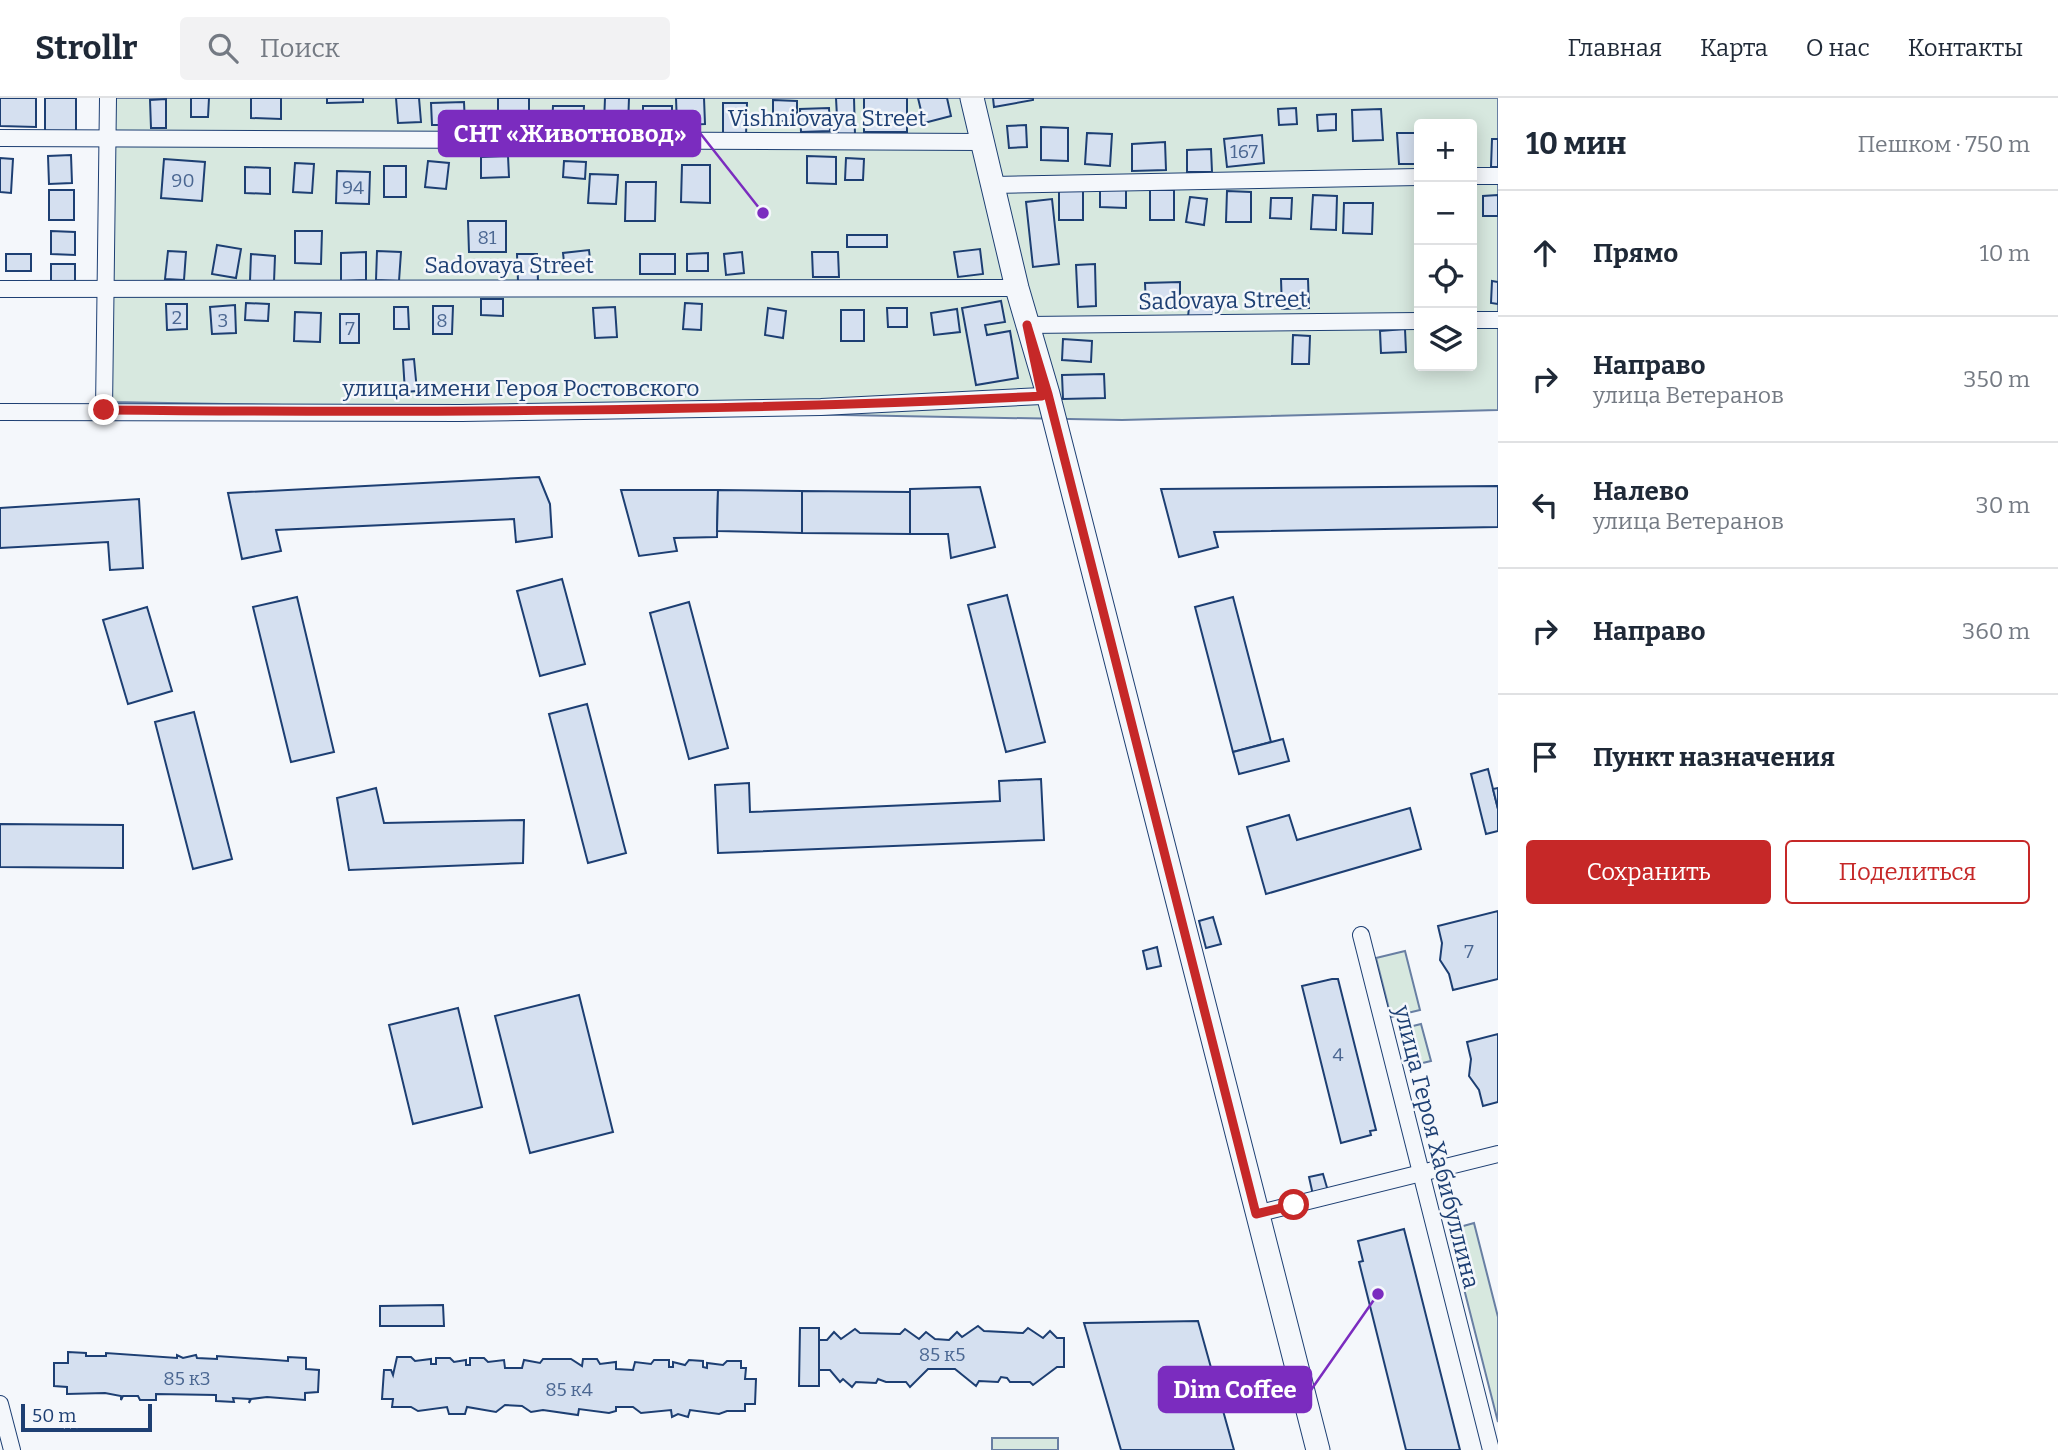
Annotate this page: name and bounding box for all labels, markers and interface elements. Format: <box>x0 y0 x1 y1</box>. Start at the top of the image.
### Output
search box <box>180 17 670 80</box>
text: Strollr <box>35 28 138 68</box>
icon: search <box>204 29 242 67</box>
text: Поиск <box>260 33 340 64</box>
text: Главная <box>1567 34 1662 62</box>
text: Карта <box>1700 34 1768 62</box>
text: О нас <box>1806 34 1870 62</box>
text: Контакты <box>1908 34 2023 62</box>
street label: Vishniovaya Street <box>728 104 926 132</box>
callout: СНТ «Животновод» <box>439 111 700 156</box>
map controls <box>1414 119 1477 371</box>
button: + <box>1414 119 1477 182</box>
text: СНТ «Животновод» <box>454 120 687 148</box>
text: 10 мин <box>1526 126 1626 162</box>
text: Пешком · 750 m <box>1858 130 2030 158</box>
house number: 167 <box>1230 140 1259 163</box>
house number: 90 <box>171 169 195 192</box>
house number: 94 <box>342 176 364 199</box>
button: − <box>1414 182 1477 245</box>
house number: 81 <box>477 226 497 249</box>
icon: ahead <box>1526 234 1564 272</box>
text: Прямо <box>1593 238 1678 269</box>
text: 10 m <box>1979 239 2030 267</box>
button: locate <box>1414 245 1477 308</box>
street label: Sadovaya Street <box>424 251 594 279</box>
street label: Sadovaya Street <box>1138 285 1308 315</box>
house number: 2 <box>172 306 182 329</box>
button: layers <box>1414 308 1477 371</box>
house number: 3 <box>218 309 228 332</box>
house number: 8 <box>436 309 448 332</box>
house number: 7 <box>345 317 355 340</box>
text: Направо <box>1593 350 1706 381</box>
icon: right <box>1526 360 1564 398</box>
text: 350 m <box>1963 365 2030 393</box>
street label: улица имени Героя Ростовского <box>342 374 699 402</box>
text: улица Ветеранов <box>1593 381 1784 409</box>
route end <box>88 394 119 425</box>
text: Налево <box>1593 476 1689 507</box>
icon: left <box>1526 486 1564 524</box>
text: 30 m <box>1976 491 2030 519</box>
text: улица Ветеранов <box>1593 507 1784 535</box>
icon: right <box>1526 612 1564 650</box>
text: Направо <box>1593 616 1706 647</box>
text: 360 m <box>1962 617 2030 645</box>
icon: arrive <box>1526 738 1564 776</box>
text: Пункт назначения <box>1593 742 1835 773</box>
button: Сохранить <box>1526 840 1771 904</box>
button: Поделиться <box>1785 840 2030 904</box>
house number: 7 <box>1464 940 1474 963</box>
street label: улица Героя Хабибуллина <box>1388 1001 1486 1292</box>
house number: 4 <box>1332 1043 1344 1066</box>
route start <box>1278 1189 1309 1220</box>
house number: 85 к5 <box>919 1343 965 1366</box>
house number: 85 к3 <box>163 1367 211 1390</box>
callout: Dim Coffee <box>1159 1367 1311 1412</box>
text: Dim Coffee <box>1173 1376 1297 1404</box>
house number: 85 к4 <box>545 1378 593 1401</box>
scale bar <box>21 1401 152 1433</box>
text: 50 m <box>32 1404 76 1427</box>

